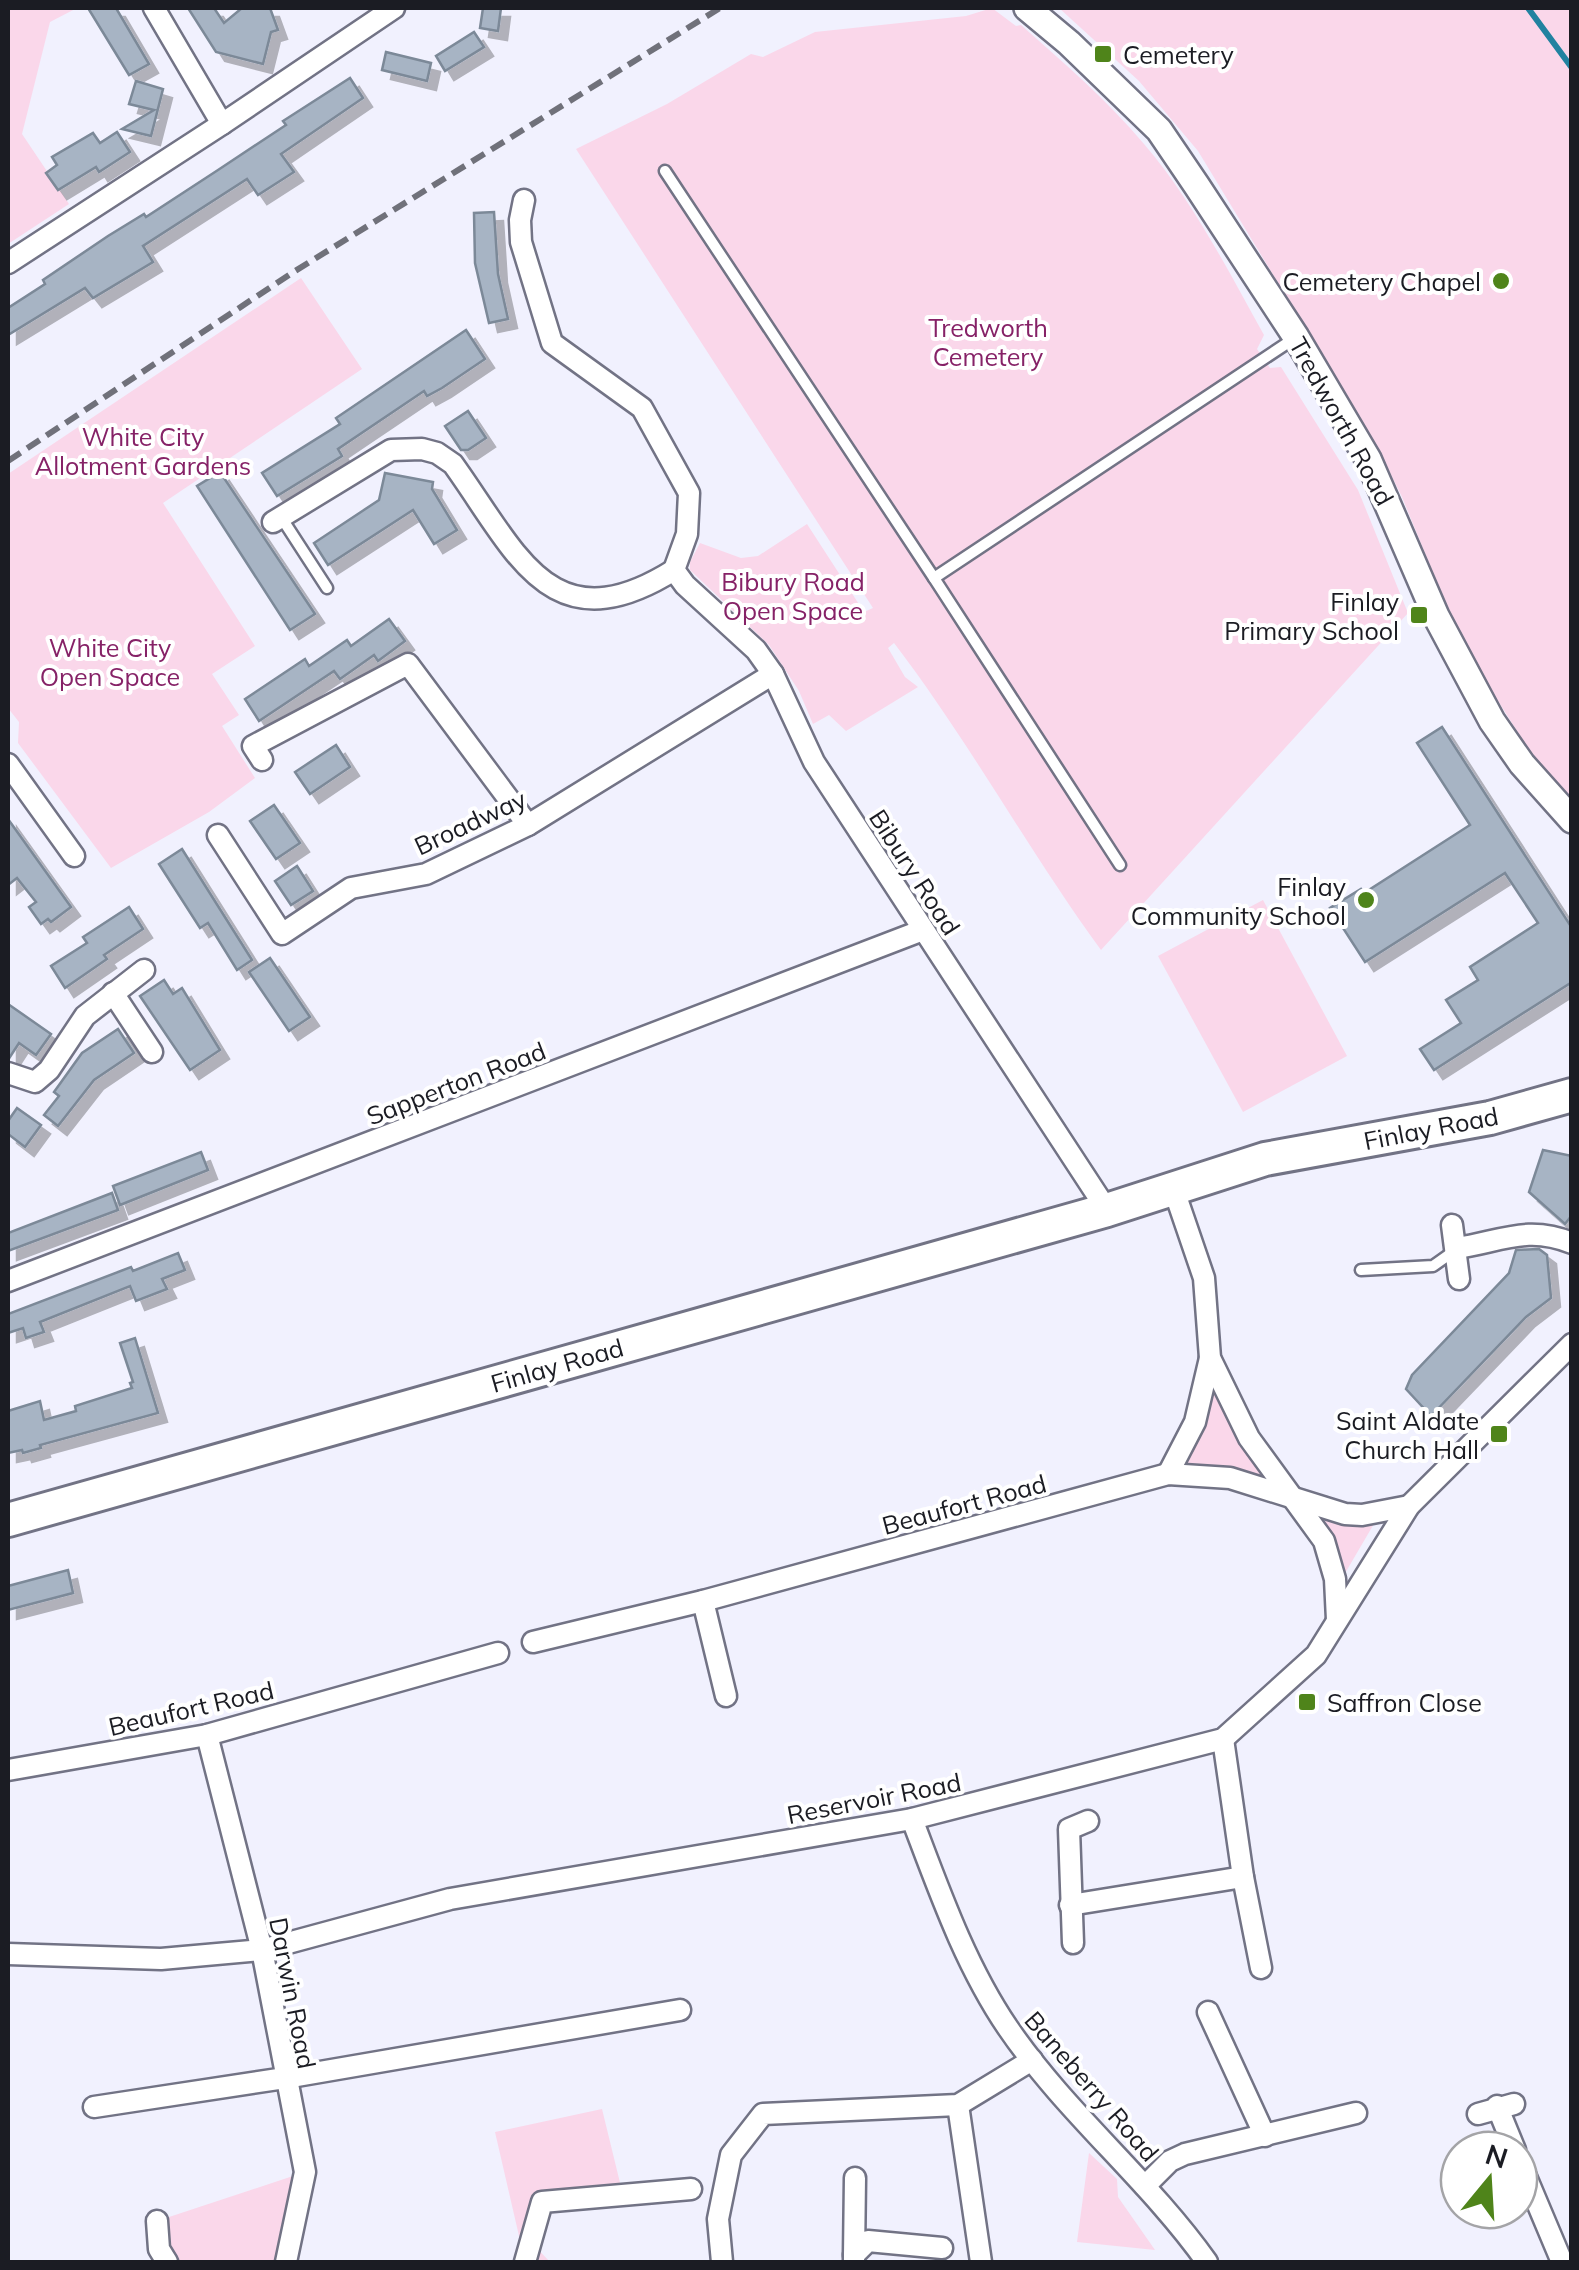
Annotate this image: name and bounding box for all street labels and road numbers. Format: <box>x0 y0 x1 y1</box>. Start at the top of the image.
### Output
street label: Tredworth Road <box>1283 331 1401 511</box>
street label: Broadway <box>409 783 531 861</box>
street label: Bibury Road <box>863 803 967 941</box>
street label: Sapperton Road <box>362 1035 550 1131</box>
street label: Finlay Road <box>1361 1100 1501 1156</box>
street label: Finlay Road <box>487 1331 627 1399</box>
street label: Beaufort Road <box>879 1467 1049 1541</box>
street label: Beaufort Road <box>105 1674 277 1742</box>
street label: Reservoir Road <box>784 1766 964 1830</box>
street label: Darwin Road <box>263 1915 323 2071</box>
street label: Baneberry Road <box>1018 2005 1166 2167</box>

